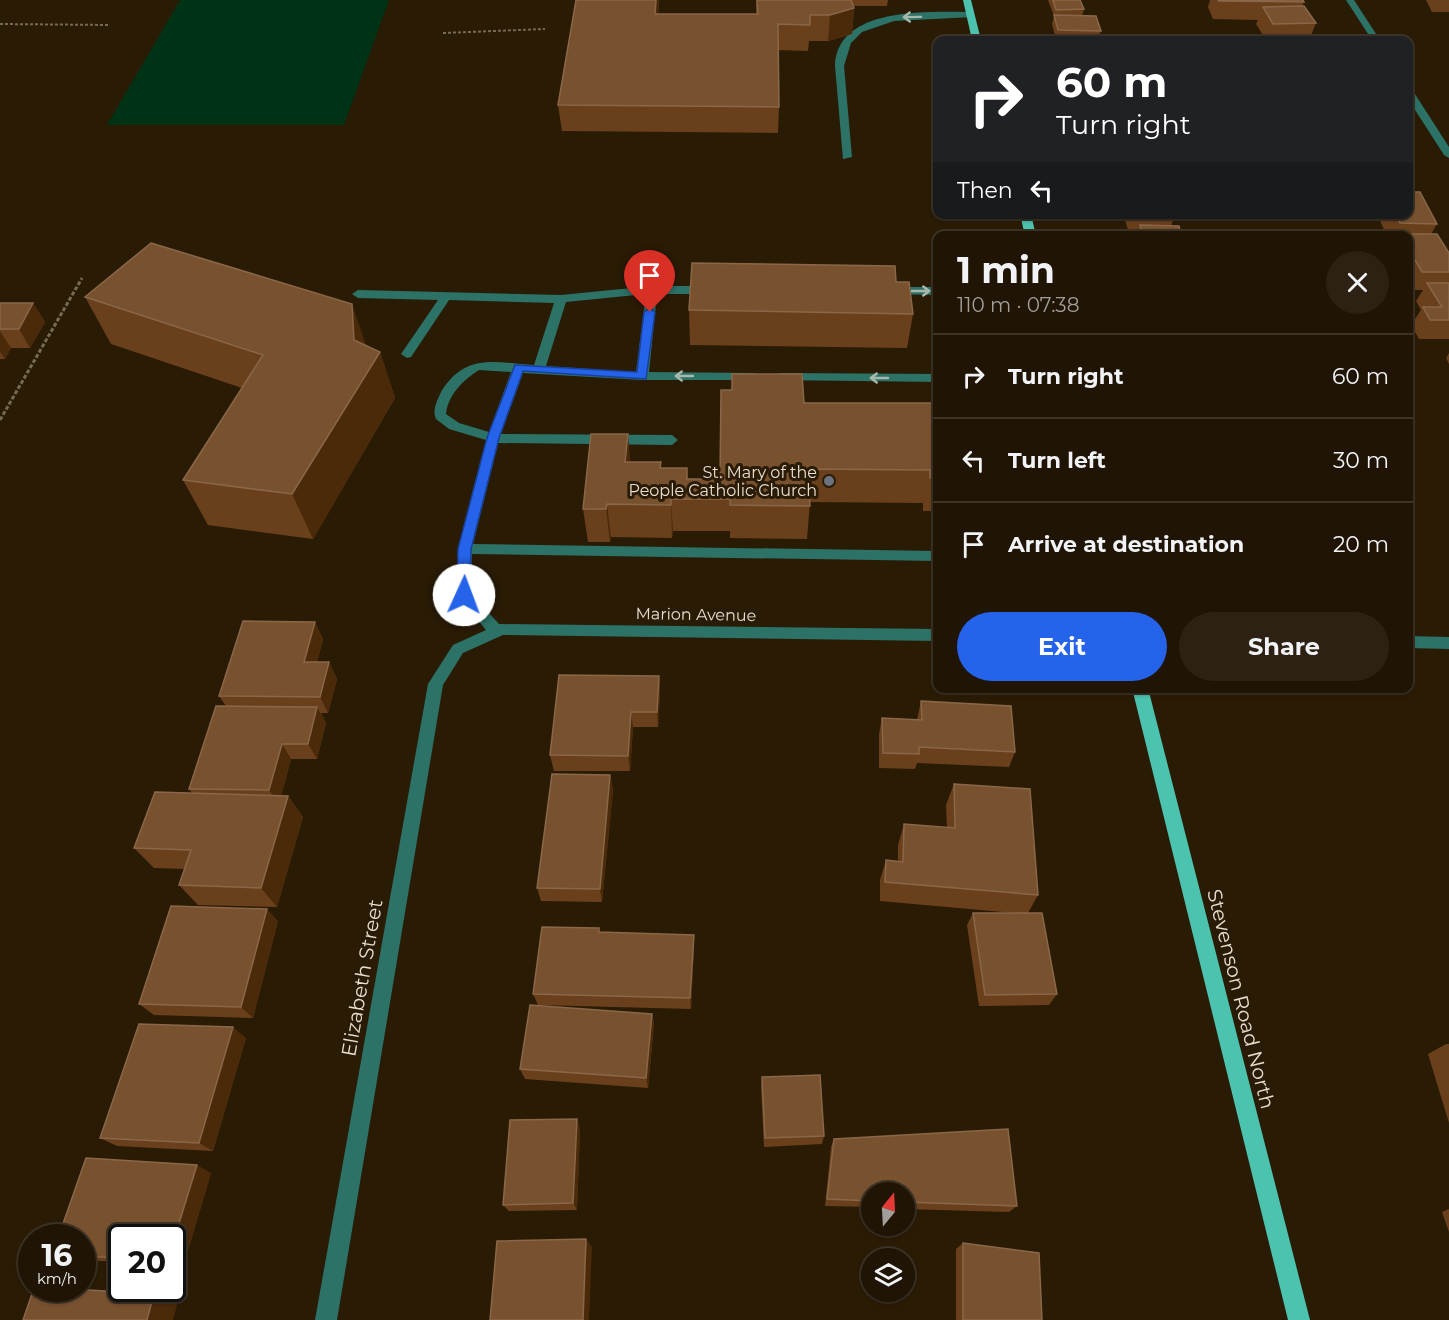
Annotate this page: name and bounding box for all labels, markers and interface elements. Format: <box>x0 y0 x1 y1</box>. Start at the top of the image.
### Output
one-way arrow <box>902 11 922 23</box>
text: 60 m <box>1056 56 1167 108</box>
icon: right <box>957 60 1035 138</box>
text: Turn right <box>1056 108 1191 141</box>
icon: left <box>1025 174 1058 207</box>
text: Then <box>957 177 1013 204</box>
text: 1 min <box>957 248 1055 292</box>
pin <box>624 250 675 312</box>
button: close <box>1326 251 1389 314</box>
icon: arrive <box>633 259 666 292</box>
one-way arrow <box>910 285 930 297</box>
text: 110 m · 07:38 <box>957 293 1079 317</box>
icon: right <box>957 360 990 393</box>
text: Turn right <box>1008 363 1123 390</box>
text: 60 m <box>1332 363 1389 390</box>
one-way arrow <box>675 370 695 382</box>
one-way arrow <box>870 372 890 384</box>
icon: left <box>957 444 990 477</box>
text: Turn left <box>1008 447 1106 474</box>
text: 30 m <box>1333 447 1389 474</box>
place label: St. Mary of the People Catholic Church <box>628 463 817 500</box>
marker: St. Mary of the People Catholic Church <box>822 474 836 488</box>
icon: arrive <box>957 528 990 561</box>
text: Arrive at destination <box>1008 531 1244 558</box>
text: 20 m <box>1333 531 1389 558</box>
position arrow <box>432 563 496 627</box>
street label: Marion Avenue <box>635 604 757 625</box>
button: Exit <box>957 612 1167 681</box>
button: Share <box>1179 612 1389 681</box>
street label: Stevenson Road North <box>1202 887 1280 1111</box>
street label: Elizabeth Street <box>336 898 388 1058</box>
north arrow <box>861 1182 915 1236</box>
map controls <box>861 1182 915 1302</box>
speed limit sign: 20 <box>108 1224 186 1302</box>
text: 16 <box>42 1237 72 1274</box>
button: layers <box>861 1248 915 1302</box>
text: km/h <box>37 1269 77 1288</box>

